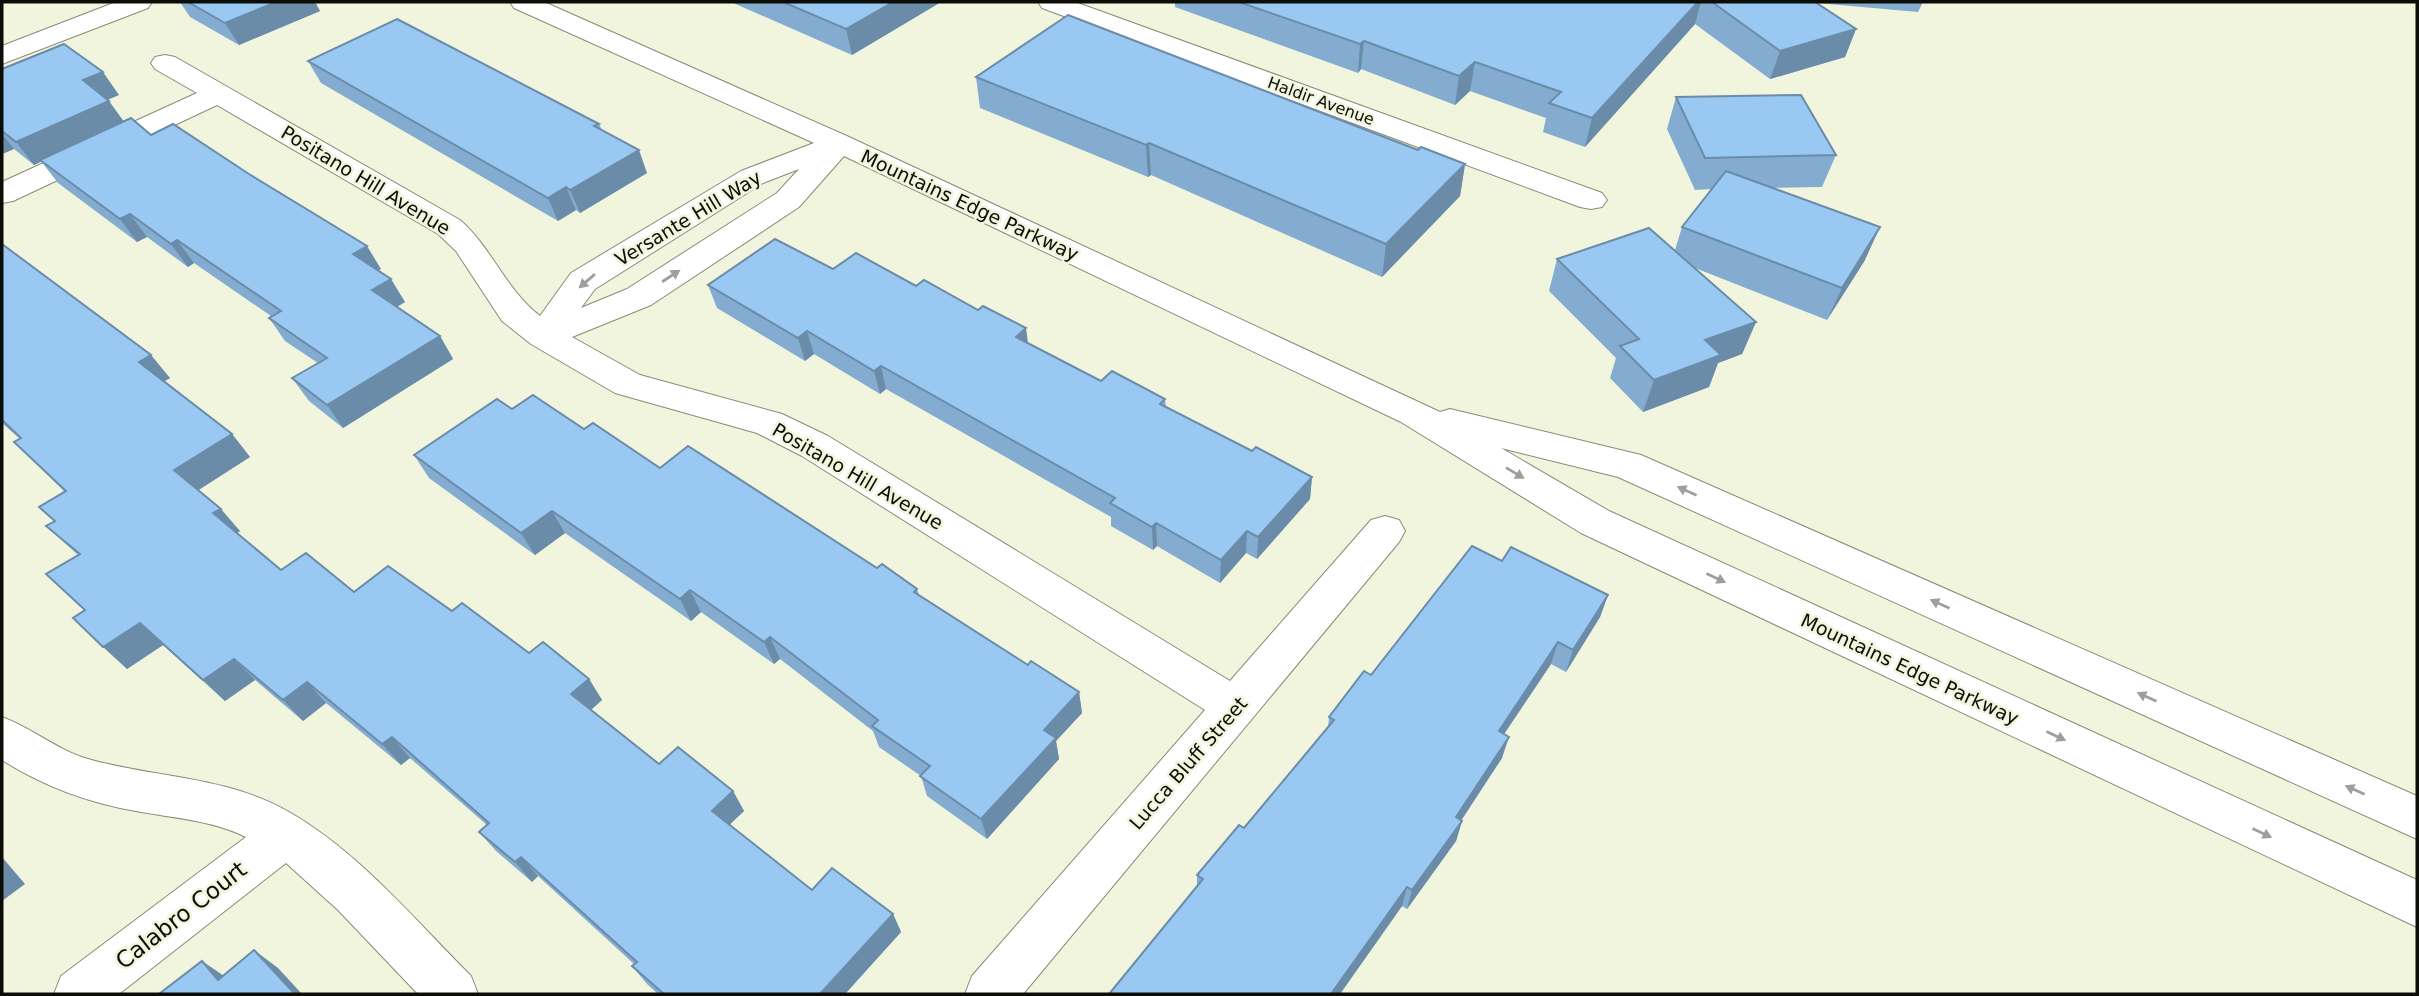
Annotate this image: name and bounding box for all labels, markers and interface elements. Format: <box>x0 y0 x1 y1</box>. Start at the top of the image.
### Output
street label: Haldir Avenue <box>1265 73 1377 129</box>
street label: Positano Hill Avenue <box>278 121 454 239</box>
street label: Mountains Edge Parkway <box>858 145 1082 265</box>
street label: Versante Hill Way <box>611 166 765 270</box>
one-way arrow <box>662 270 681 283</box>
one-way arrow <box>578 273 596 289</box>
street label: Positano Hill Avenue <box>769 418 947 534</box>
one-way arrow <box>1505 467 1524 480</box>
one-way arrow <box>1677 485 1697 497</box>
one-way arrow <box>1706 572 1726 584</box>
one-way arrow <box>1929 598 1950 609</box>
street label: Mountains Edge Parkway <box>1798 609 2022 729</box>
one-way arrow <box>2137 691 2157 703</box>
street label: Lucca Bluff Street <box>1125 692 1251 834</box>
one-way arrow <box>2045 731 2066 742</box>
one-way arrow <box>2345 784 2365 796</box>
one-way arrow <box>2252 827 2272 838</box>
street label: Calabro Court <box>110 856 252 974</box>

